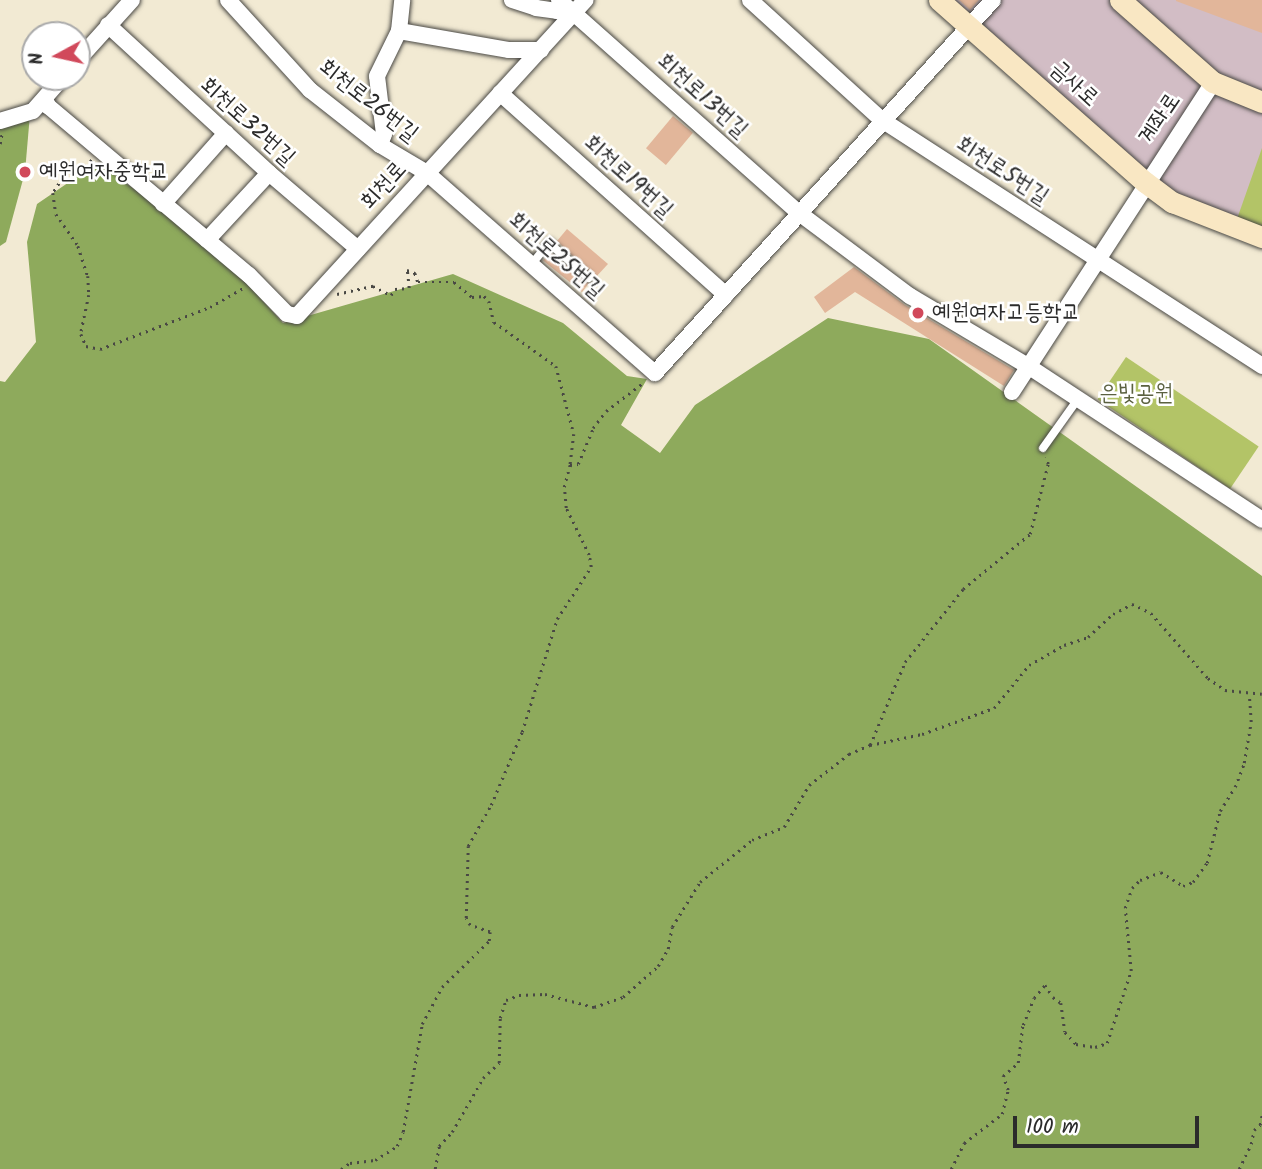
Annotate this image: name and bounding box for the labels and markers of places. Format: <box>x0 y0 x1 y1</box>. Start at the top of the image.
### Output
place label: 예원여자중학교 <box>39 158 169 186</box>
marker: 예원여자중학교 <box>17 164 33 180</box>
place label: 예원여자고등학교 <box>932 299 1080 327</box>
marker: 예원여자고등학교 <box>910 305 926 321</box>

